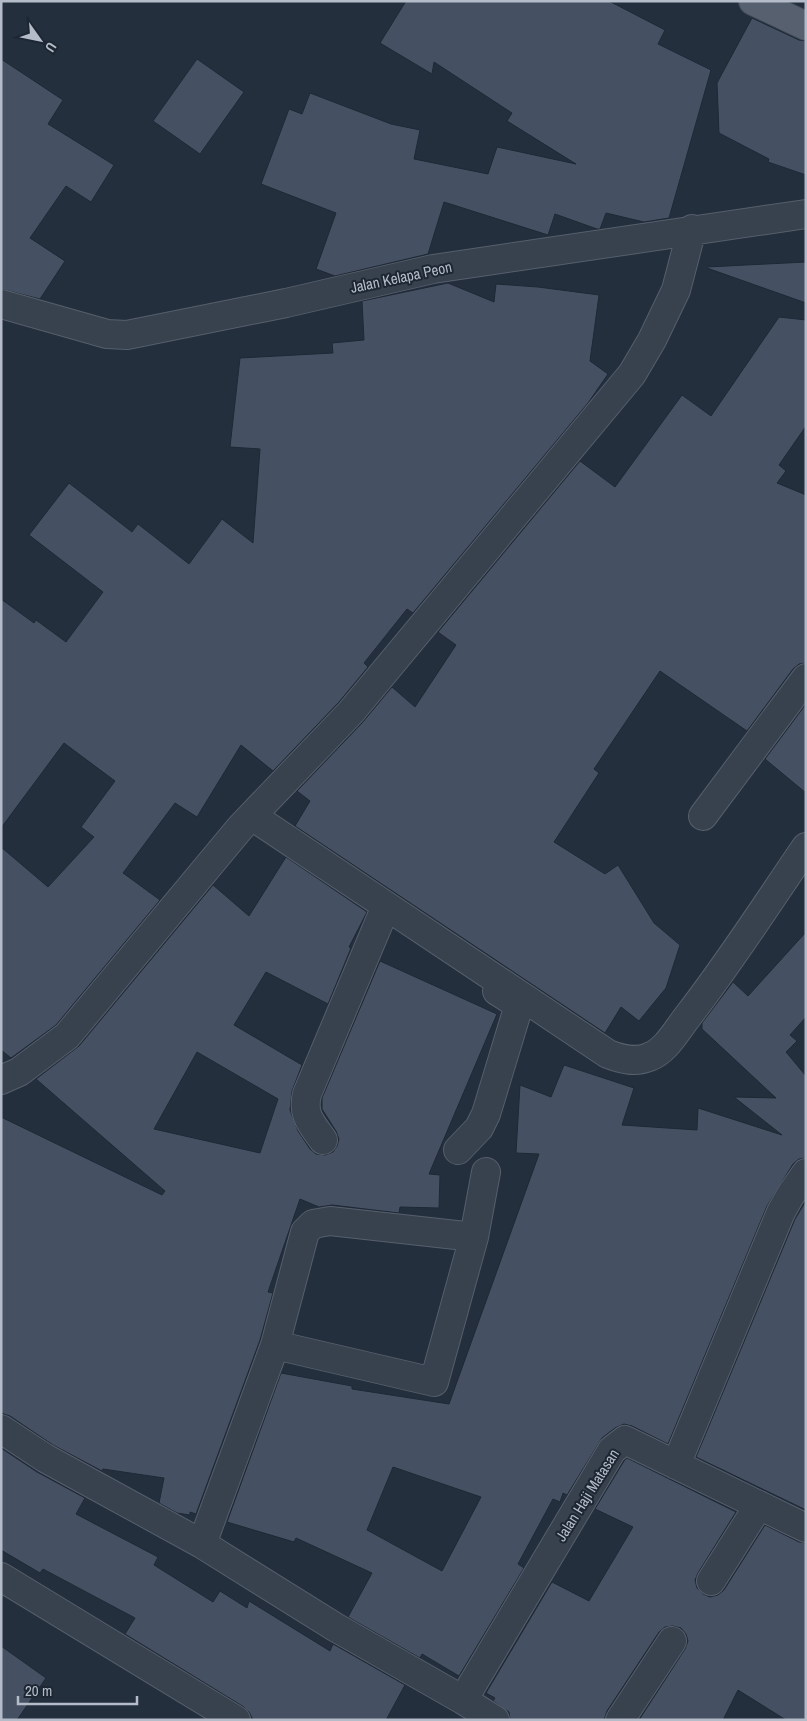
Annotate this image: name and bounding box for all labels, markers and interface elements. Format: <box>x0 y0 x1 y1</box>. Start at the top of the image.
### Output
north arrow <box>15 15 65 65</box>
text: U <box>41 39 61 55</box>
street label: Jalan Kelapa Peon <box>348 256 454 298</box>
street label: Jalan Haji Matasan <box>550 1445 624 1545</box>
scale bar <box>18 1674 136 1706</box>
text: 20 m <box>25 1680 52 1701</box>

